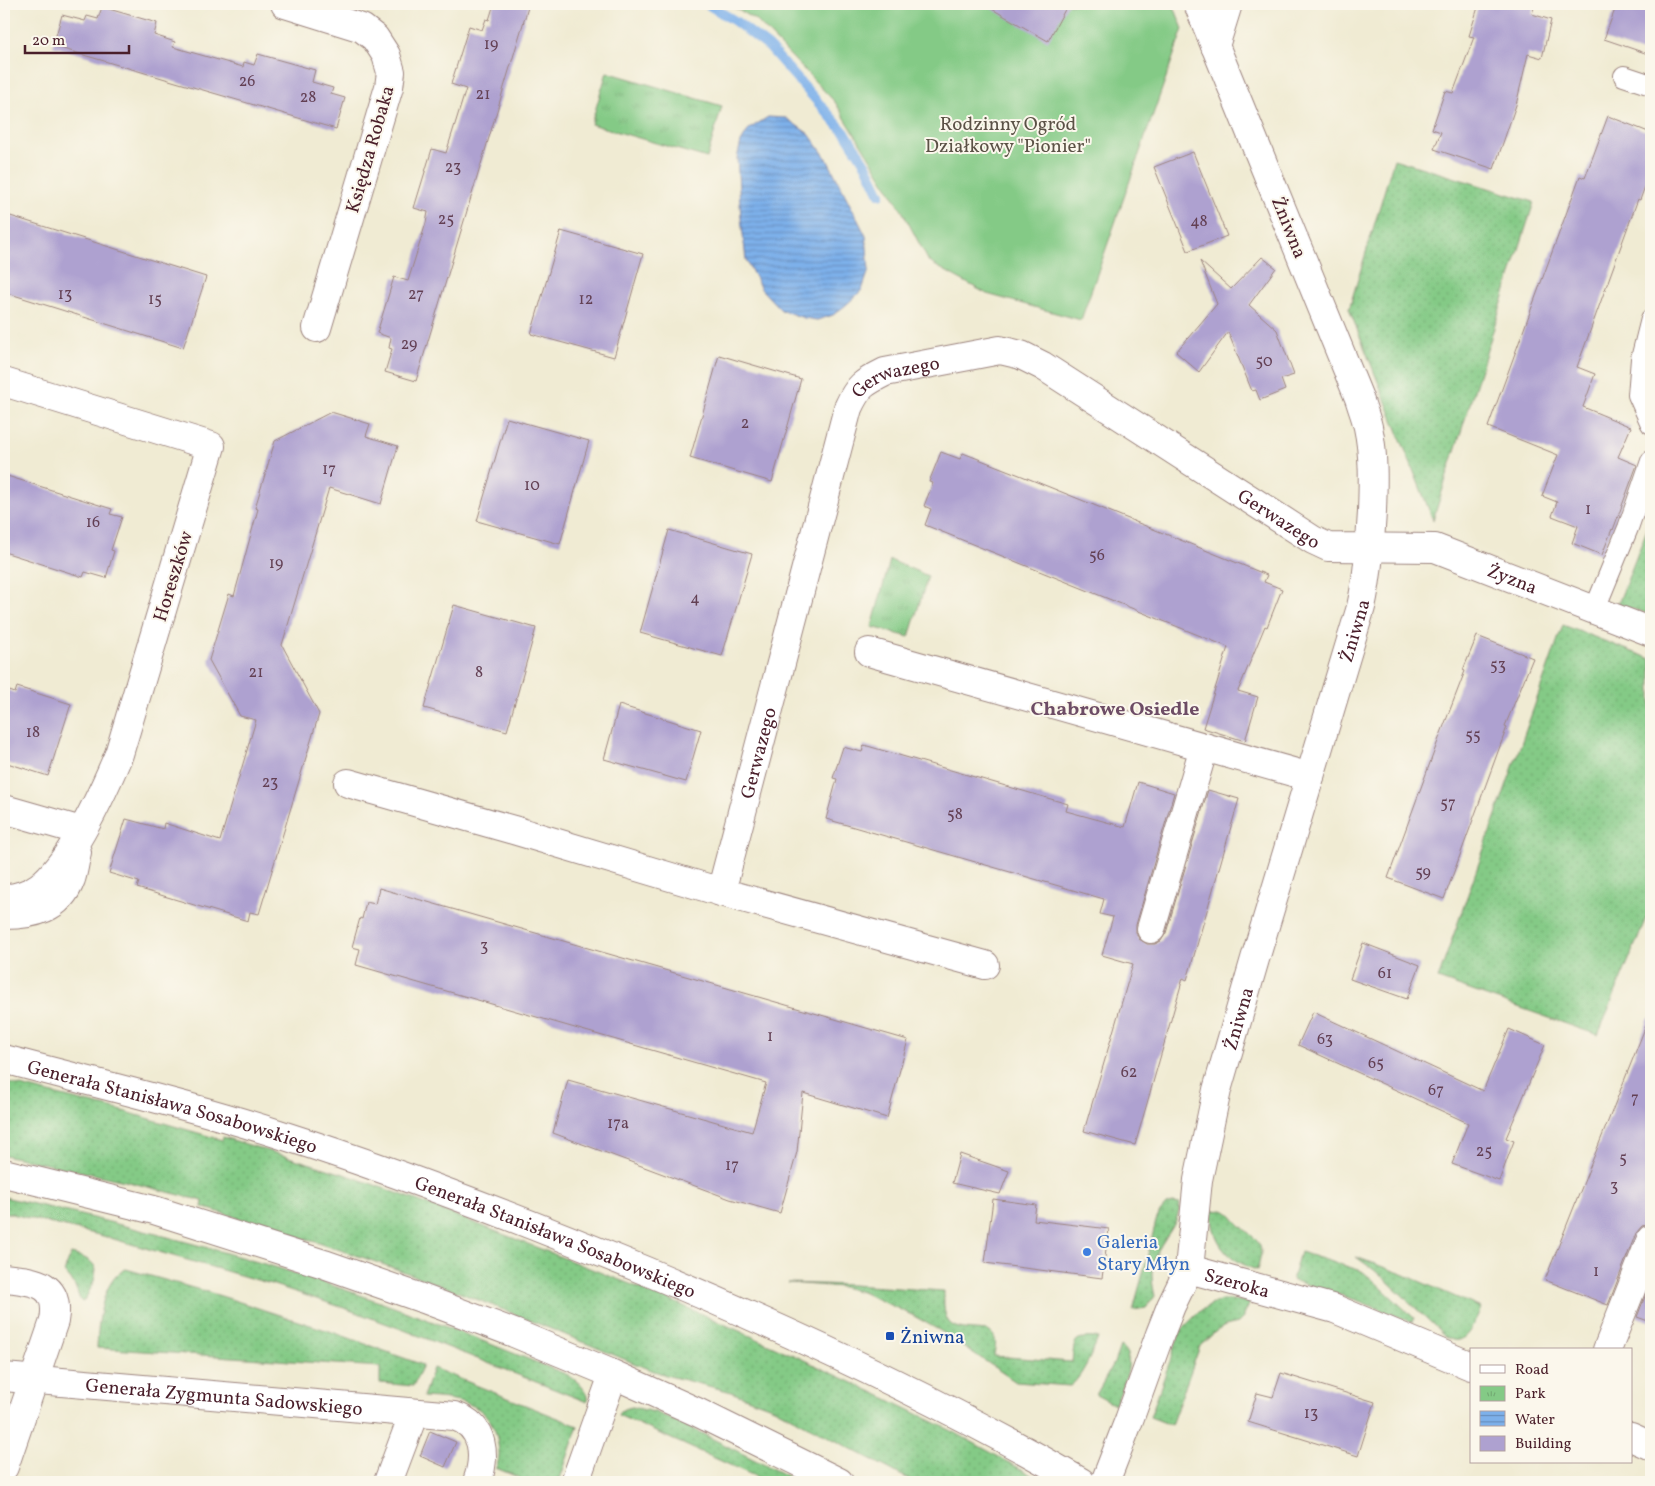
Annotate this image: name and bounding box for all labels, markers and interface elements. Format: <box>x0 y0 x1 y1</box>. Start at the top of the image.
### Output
scale bar <box>25 22 129 54</box>
text: 20 m <box>32 31 65 52</box>
house number: 19 <box>484 34 498 56</box>
house number: 26 <box>239 71 255 93</box>
street label: Księdza Robaka <box>340 83 402 216</box>
house number: 21 <box>476 84 490 106</box>
house number: 28 <box>300 87 316 109</box>
park label: Rodzinny Ogród Działkowy "Pionier" <box>925 112 1091 160</box>
house number: 23 <box>445 157 461 179</box>
street label: Żniwna <box>1264 193 1312 263</box>
house number: 25 <box>438 209 454 231</box>
house number: 48 <box>1190 211 1208 233</box>
house number: 13 <box>58 284 72 306</box>
house number: 27 <box>408 284 424 306</box>
house number: 15 <box>148 289 162 311</box>
house number: 12 <box>579 289 593 311</box>
house number: 29 <box>401 334 417 356</box>
street label: Gerwazego <box>846 351 942 404</box>
house number: 50 <box>1256 351 1273 373</box>
house number: 2 <box>741 413 749 435</box>
house number: 17 <box>322 459 336 481</box>
house number: 10 <box>524 475 540 497</box>
street label: Gerwazego <box>1232 484 1324 556</box>
house number: 1 <box>1585 499 1591 521</box>
house number: 16 <box>86 512 100 534</box>
street label: Horeszków <box>148 528 200 625</box>
house number: 56 <box>1089 545 1105 567</box>
house number: 19 <box>269 553 283 575</box>
street label: Żyzna <box>1483 559 1541 602</box>
house number: 4 <box>690 588 700 610</box>
street label: Żniwna <box>1334 597 1377 666</box>
house number: 53 <box>1490 655 1506 677</box>
house number: 21 <box>249 662 263 684</box>
house number: 8 <box>475 662 483 684</box>
district label: Chabrowe Osiedle <box>1030 696 1200 724</box>
street label: Gerwazego <box>735 705 784 802</box>
house number: 18 <box>26 722 40 744</box>
house number: 55 <box>1465 725 1481 747</box>
house number: 23 <box>262 772 278 794</box>
house number: 57 <box>1440 793 1456 815</box>
house number: 58 <box>947 804 963 826</box>
house number: 59 <box>1415 862 1431 884</box>
house number: 3 <box>480 936 488 958</box>
house number: 61 <box>1378 963 1392 985</box>
street label: Żniwna <box>1218 984 1261 1054</box>
house number: 1 <box>767 1026 773 1048</box>
house number: 63 <box>1317 1029 1333 1051</box>
house number: 65 <box>1368 1053 1384 1075</box>
street label: Generała Stanisława Sosabowskiego <box>24 1055 321 1161</box>
house number: 62 <box>1121 1062 1137 1084</box>
house number: 67 <box>1428 1080 1444 1102</box>
house number: 7 <box>1631 1088 1639 1110</box>
house number: 17a <box>607 1113 629 1135</box>
house number: 25 <box>1476 1141 1492 1163</box>
house number: 5 <box>1619 1148 1627 1170</box>
house number: 17 <box>725 1155 739 1177</box>
street label: Generała Stanisława Sosabowskiego <box>411 1171 699 1306</box>
house number: 3 <box>1610 1176 1618 1198</box>
place label: Galeria Stary Młyn <box>1097 1230 1190 1278</box>
marker: Galeria Stary Młyn <box>1081 1246 1093 1258</box>
house number: 1 <box>1593 1261 1599 1283</box>
street label: Szeroka <box>1201 1263 1272 1305</box>
place label: Żniwna <box>900 1325 965 1351</box>
marker: Żniwna <box>884 1330 896 1342</box>
legend <box>1470 1348 1632 1464</box>
text: Road <box>1515 1360 1549 1381</box>
street label: Generała Zygmunta Sadowskiego <box>84 1373 364 1423</box>
text: Park <box>1515 1384 1546 1405</box>
house number: 13 <box>1304 1403 1318 1425</box>
text: Water <box>1515 1410 1555 1431</box>
text: Building <box>1515 1434 1572 1455</box>

